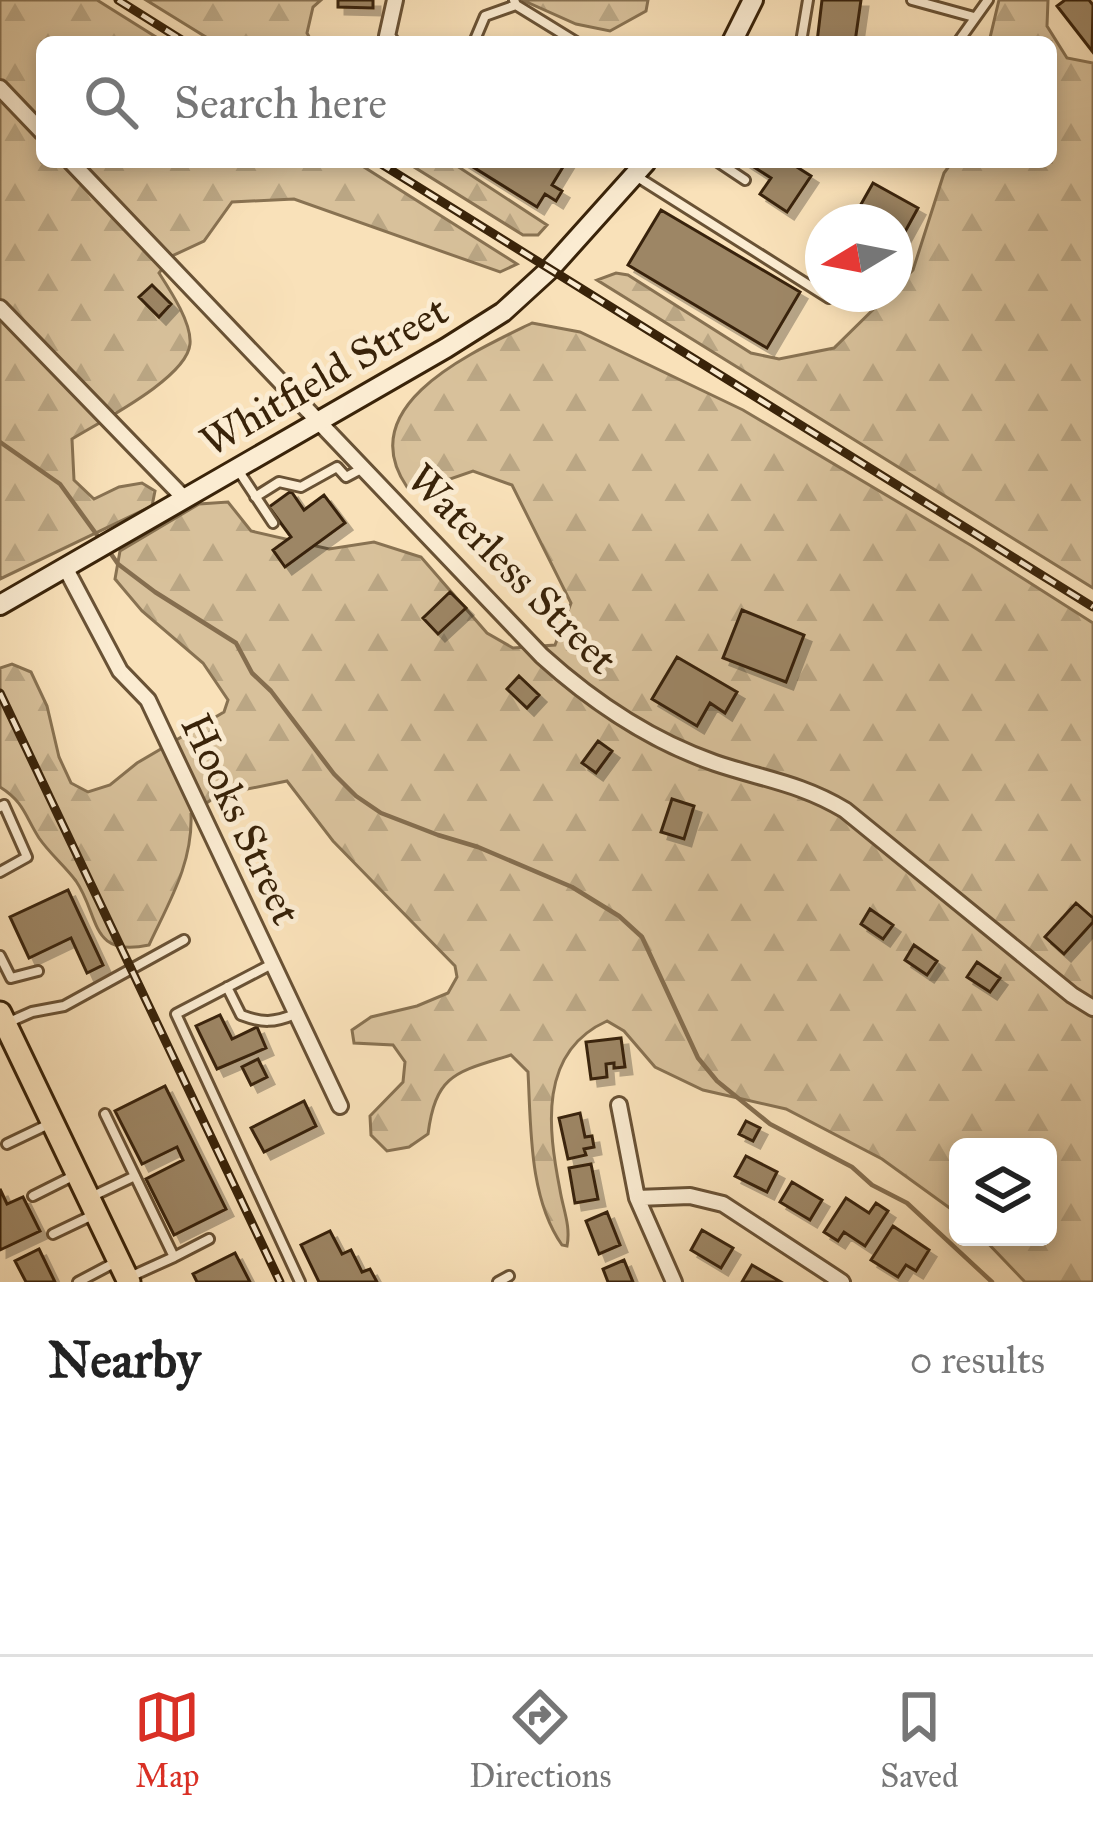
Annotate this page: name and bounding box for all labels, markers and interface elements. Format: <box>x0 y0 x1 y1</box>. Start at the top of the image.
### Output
search box <box>36 36 1057 168</box>
icon: search <box>78 69 144 135</box>
text: Search here <box>174 75 387 130</box>
north arrow <box>805 204 913 312</box>
street label: Whitfield Street <box>191 284 457 468</box>
street label: Waterless Street <box>396 453 628 685</box>
street label: Hooks Street <box>170 705 313 933</box>
map controls <box>949 1138 1057 1246</box>
button: layers <box>949 1138 1057 1246</box>
text: Nearby <box>48 1329 200 1391</box>
text: 0 results <box>910 1336 1045 1384</box>
tab: Map <box>134 1684 200 1796</box>
tab: Directions <box>469 1684 611 1796</box>
tab: Saved <box>880 1684 959 1796</box>

